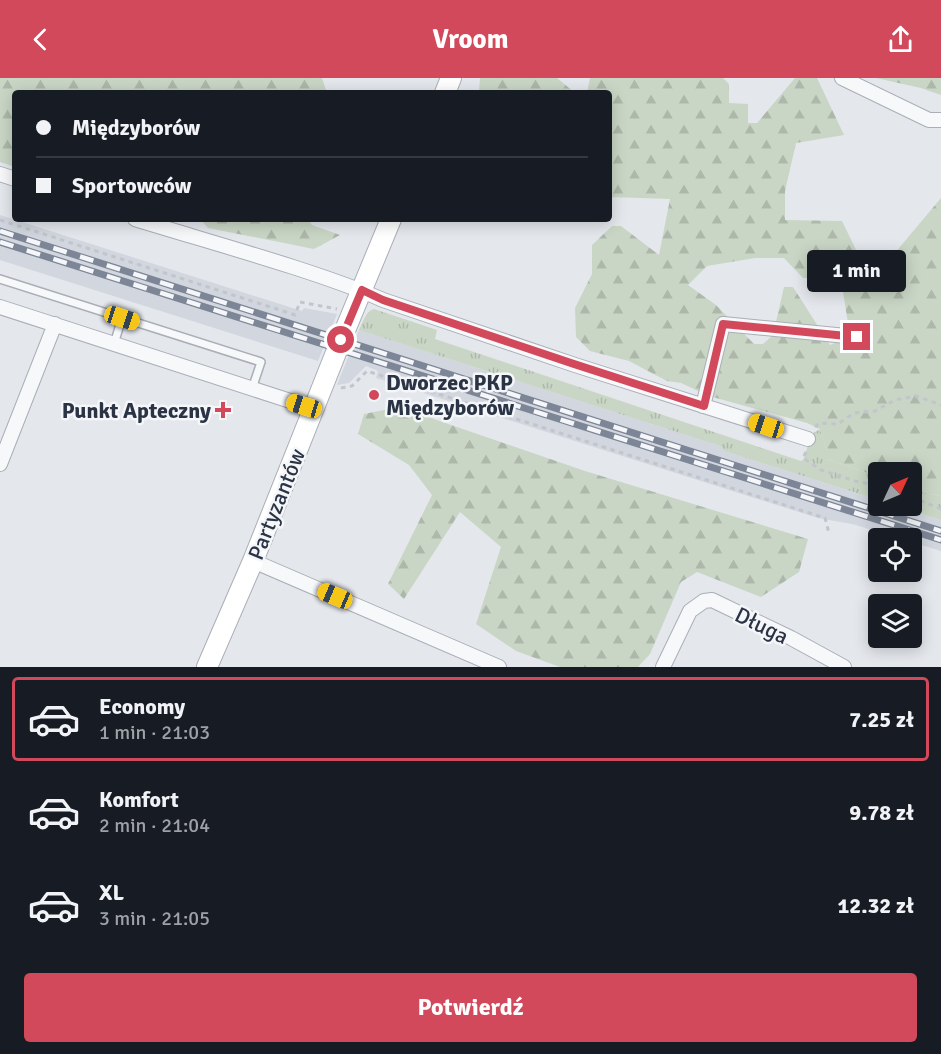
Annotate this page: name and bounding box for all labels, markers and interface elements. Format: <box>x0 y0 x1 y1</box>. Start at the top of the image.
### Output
icon: back <box>24 23 57 56</box>
text: Vroom <box>432 23 509 56</box>
icon: share <box>884 23 917 56</box>
text: Międzyborów <box>72 114 200 141</box>
text: Sportowców <box>72 172 192 199</box>
callout: 1 min <box>808 250 906 292</box>
text: 1 min <box>832 258 881 283</box>
car <box>102 304 142 332</box>
route end <box>843 323 870 350</box>
route start <box>327 326 354 353</box>
place label: Dworzec PKP Międzyborów <box>386 369 515 421</box>
marker: Dworzec PKP Międzyborów <box>367 388 381 402</box>
car <box>284 392 324 420</box>
place label: Punkt Apteczny <box>62 397 211 424</box>
marker: Punkt Apteczny <box>216 403 230 417</box>
car <box>746 412 786 440</box>
street label: Partyzantów <box>242 445 311 564</box>
north arrow <box>868 462 922 516</box>
map controls <box>868 462 922 648</box>
button: locate <box>868 528 922 582</box>
car <box>315 581 355 611</box>
button: layers <box>868 594 922 648</box>
street label: Długa <box>731 601 793 650</box>
icon: car <box>27 692 81 746</box>
text: Economy <box>99 693 185 720</box>
text: 7.25 zł <box>849 706 914 733</box>
text: 1 min · 21:03 <box>99 720 210 745</box>
icon: car <box>27 785 81 839</box>
text: Komfort <box>99 786 179 813</box>
text: 9.78 zł <box>849 799 914 826</box>
text: 2 min · 21:04 <box>99 813 210 838</box>
icon: car <box>27 878 81 932</box>
text: XL <box>99 879 124 906</box>
text: 12.32 zł <box>837 892 914 919</box>
text: 3 min · 21:05 <box>99 906 210 931</box>
button: Potwierdź <box>24 973 917 1042</box>

